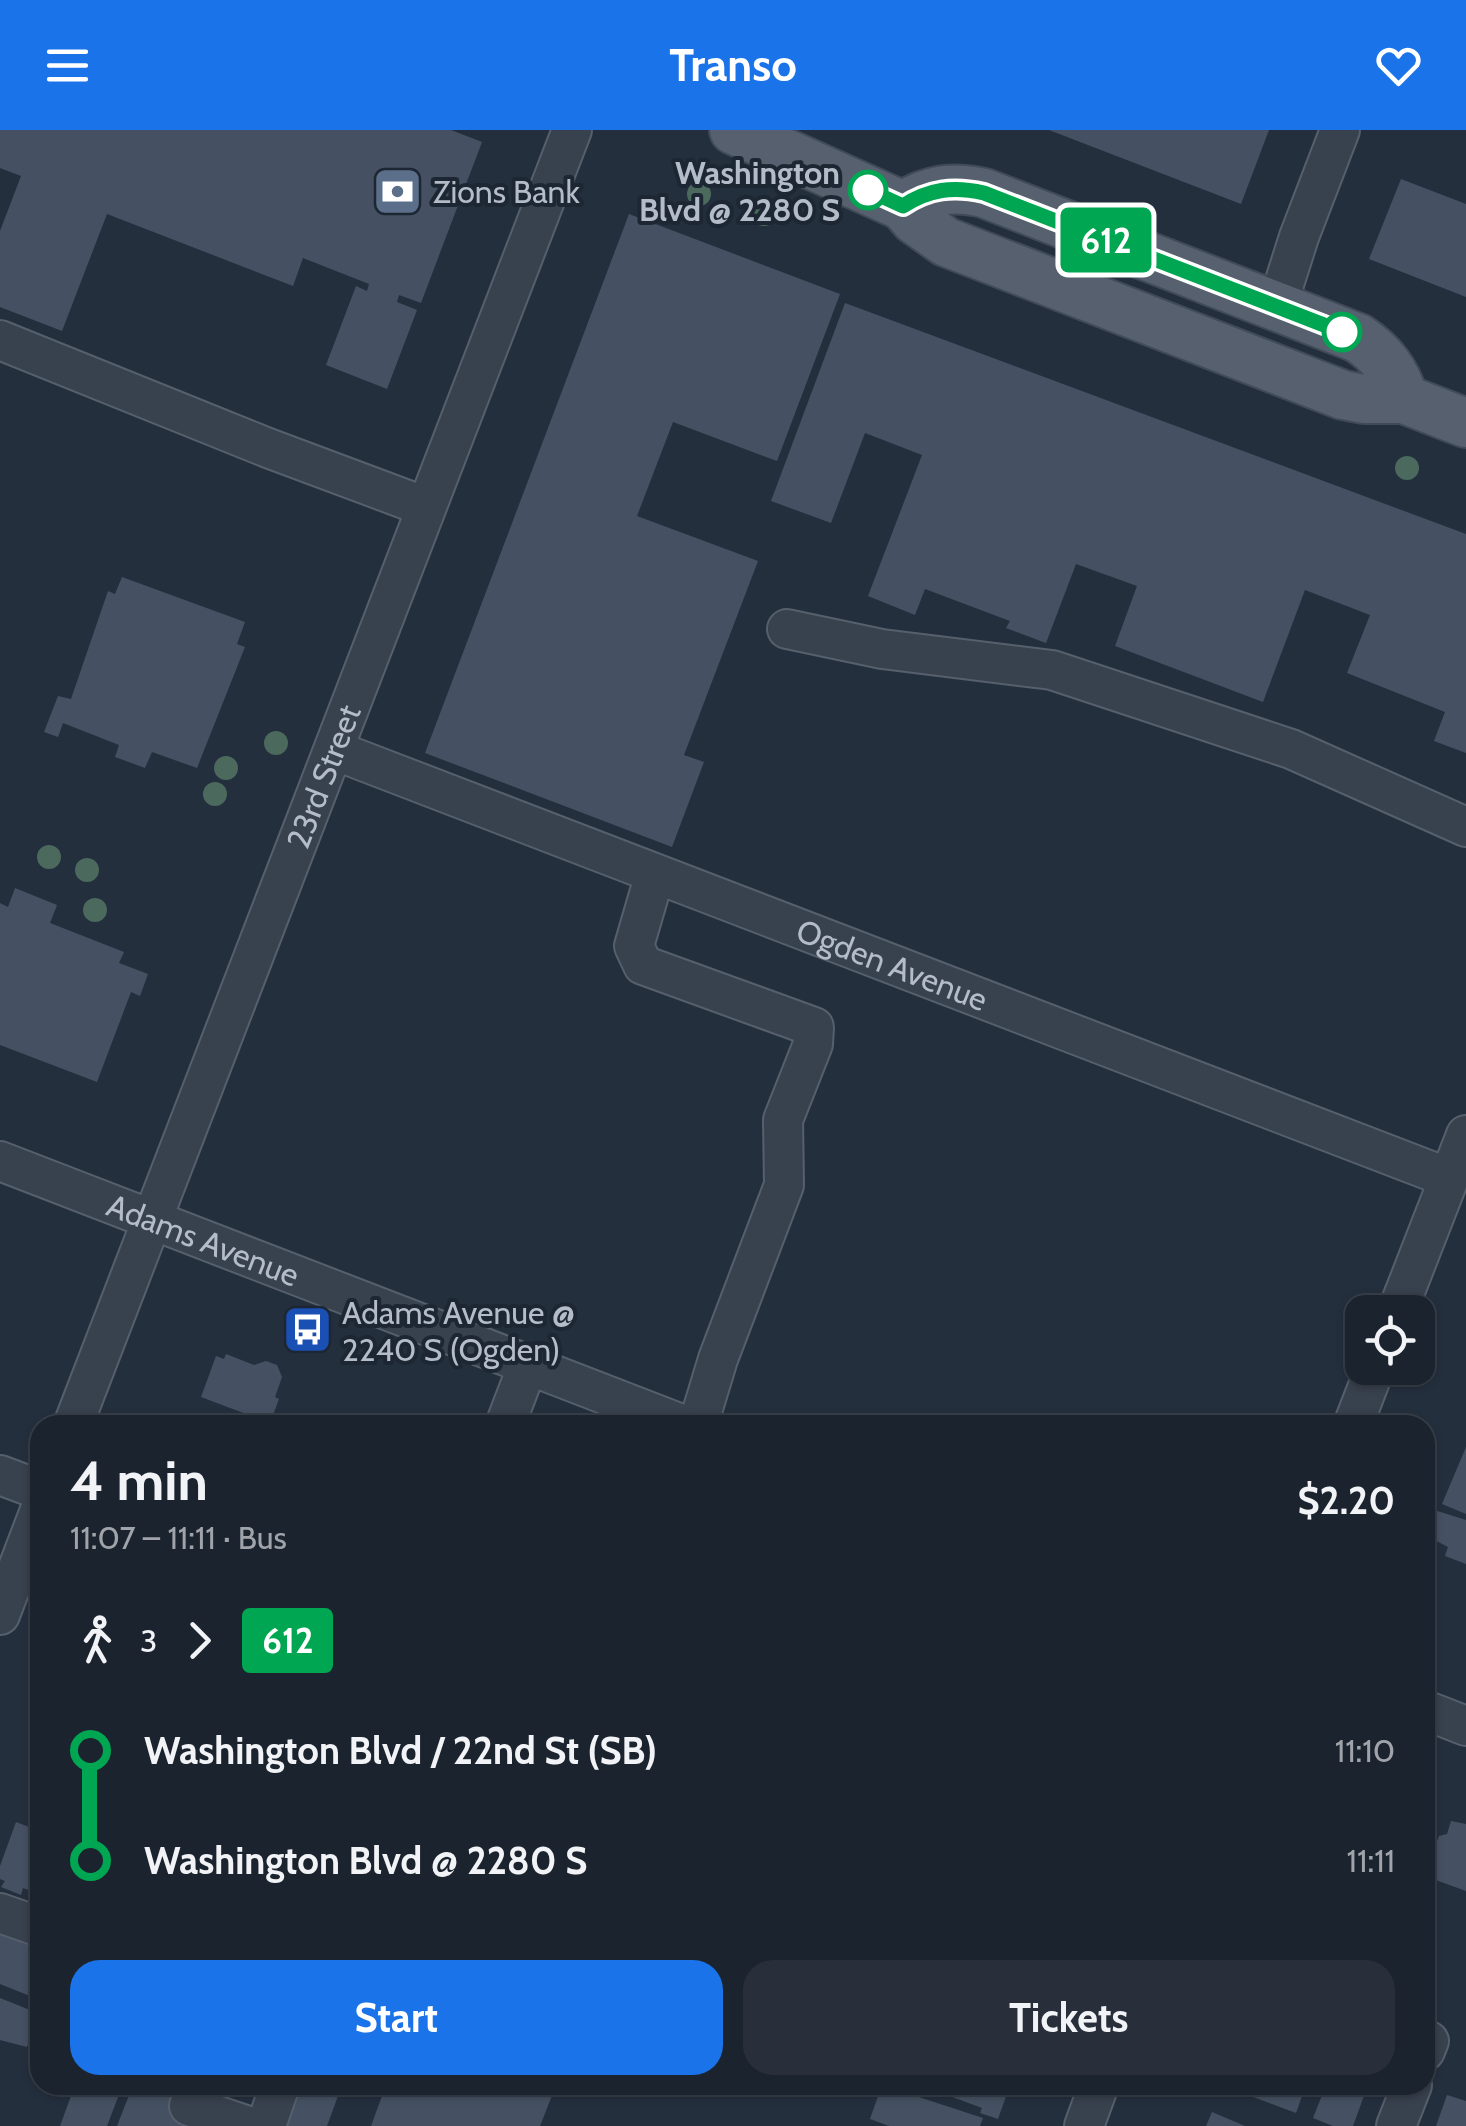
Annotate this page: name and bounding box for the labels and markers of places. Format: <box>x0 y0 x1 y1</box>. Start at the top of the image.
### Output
place label: Washington Blvd @ 2280 S <box>639 153 840 229</box>
bank icon: Zions Bank <box>372 165 424 217</box>
marker: Washington Blvd @ 2280 S <box>849 171 887 209</box>
place label: Zions Bank <box>433 172 580 211</box>
unlabelled marker <box>1323 313 1361 351</box>
place label: Adams Avenue @ 2240 S (Ogden) <box>342 1293 575 1369</box>
bus stop icon: Adams Avenue @ 2240 S (Ogden) <box>281 1304 333 1356</box>

